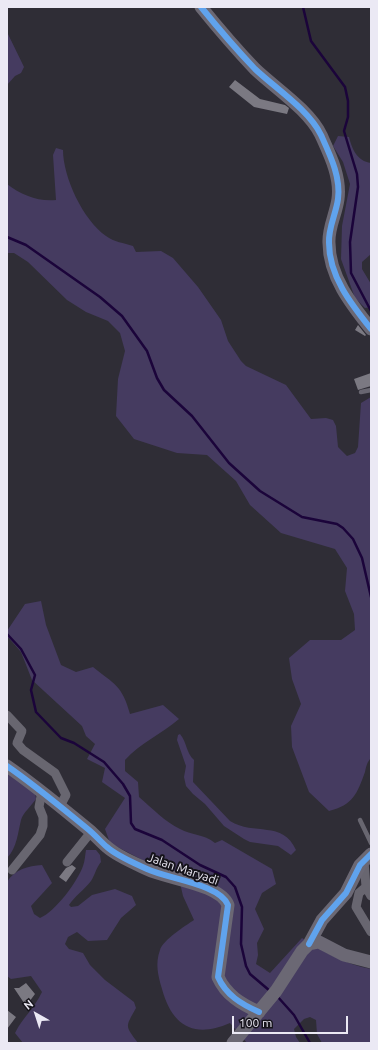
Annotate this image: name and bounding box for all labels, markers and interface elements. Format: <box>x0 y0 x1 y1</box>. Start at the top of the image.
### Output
street label: Jalan Maryadi <box>146 850 220 888</box>
north arrow <box>16 994 56 1034</box>
text: N <box>21 997 35 1012</box>
scale bar <box>234 1008 350 1034</box>
text: 100 m <box>239 1016 272 1029</box>

